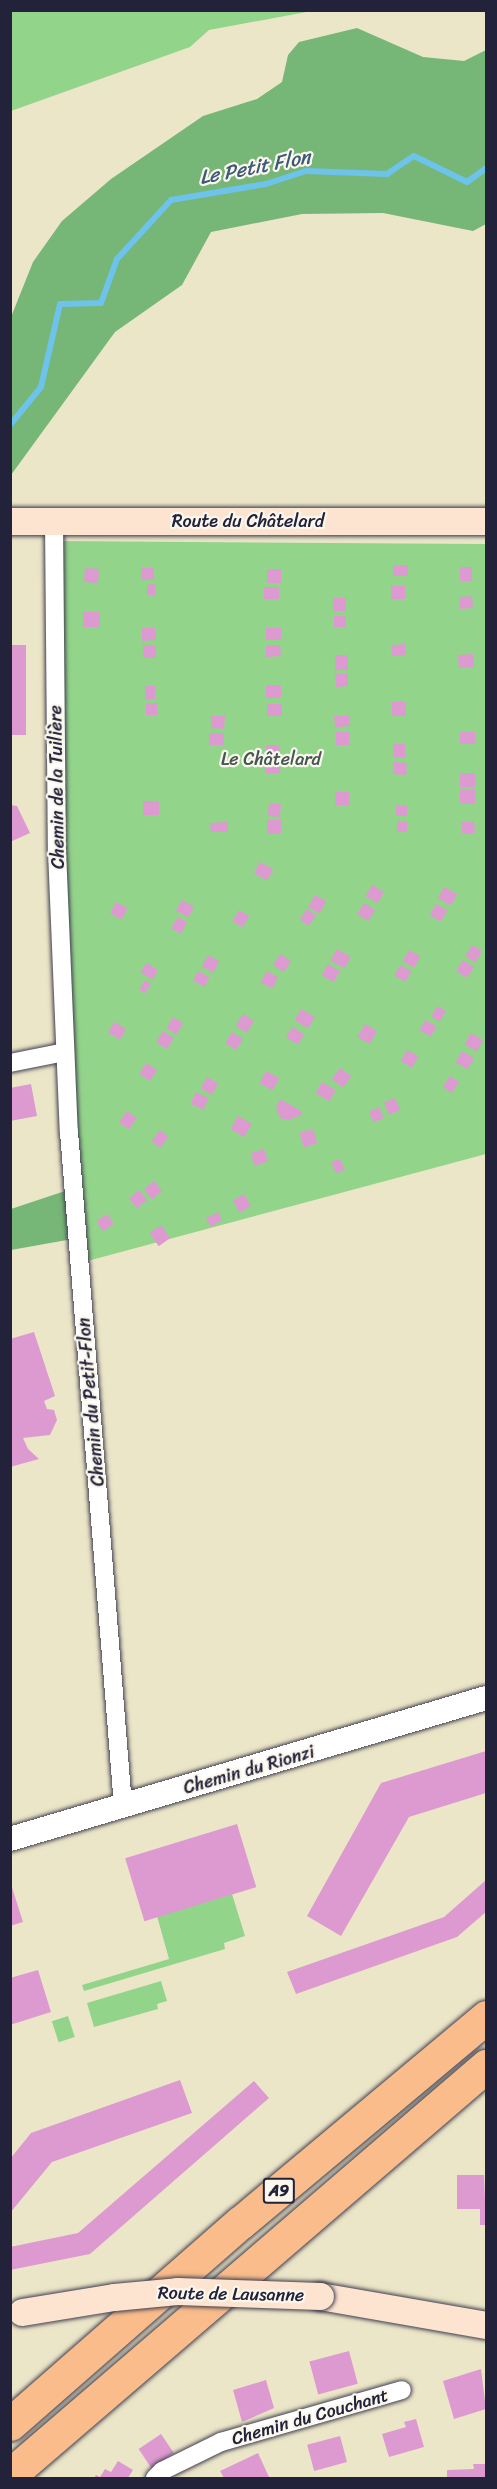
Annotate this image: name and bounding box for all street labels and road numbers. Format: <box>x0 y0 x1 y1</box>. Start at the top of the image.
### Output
street label: Route du Châtelard <box>172 510 324 532</box>
street label: Chemin de la Tuilière <box>45 705 69 869</box>
street label: Chemin du Petit-Flon <box>73 1317 109 1487</box>
street label: Chemin du Rionzi <box>181 1741 317 1799</box>
road number: A9 <box>262 2178 296 2204</box>
street label: Route de Lausanne <box>157 2282 305 2306</box>
street label: Chemin du Couchant <box>229 2384 391 2450</box>

